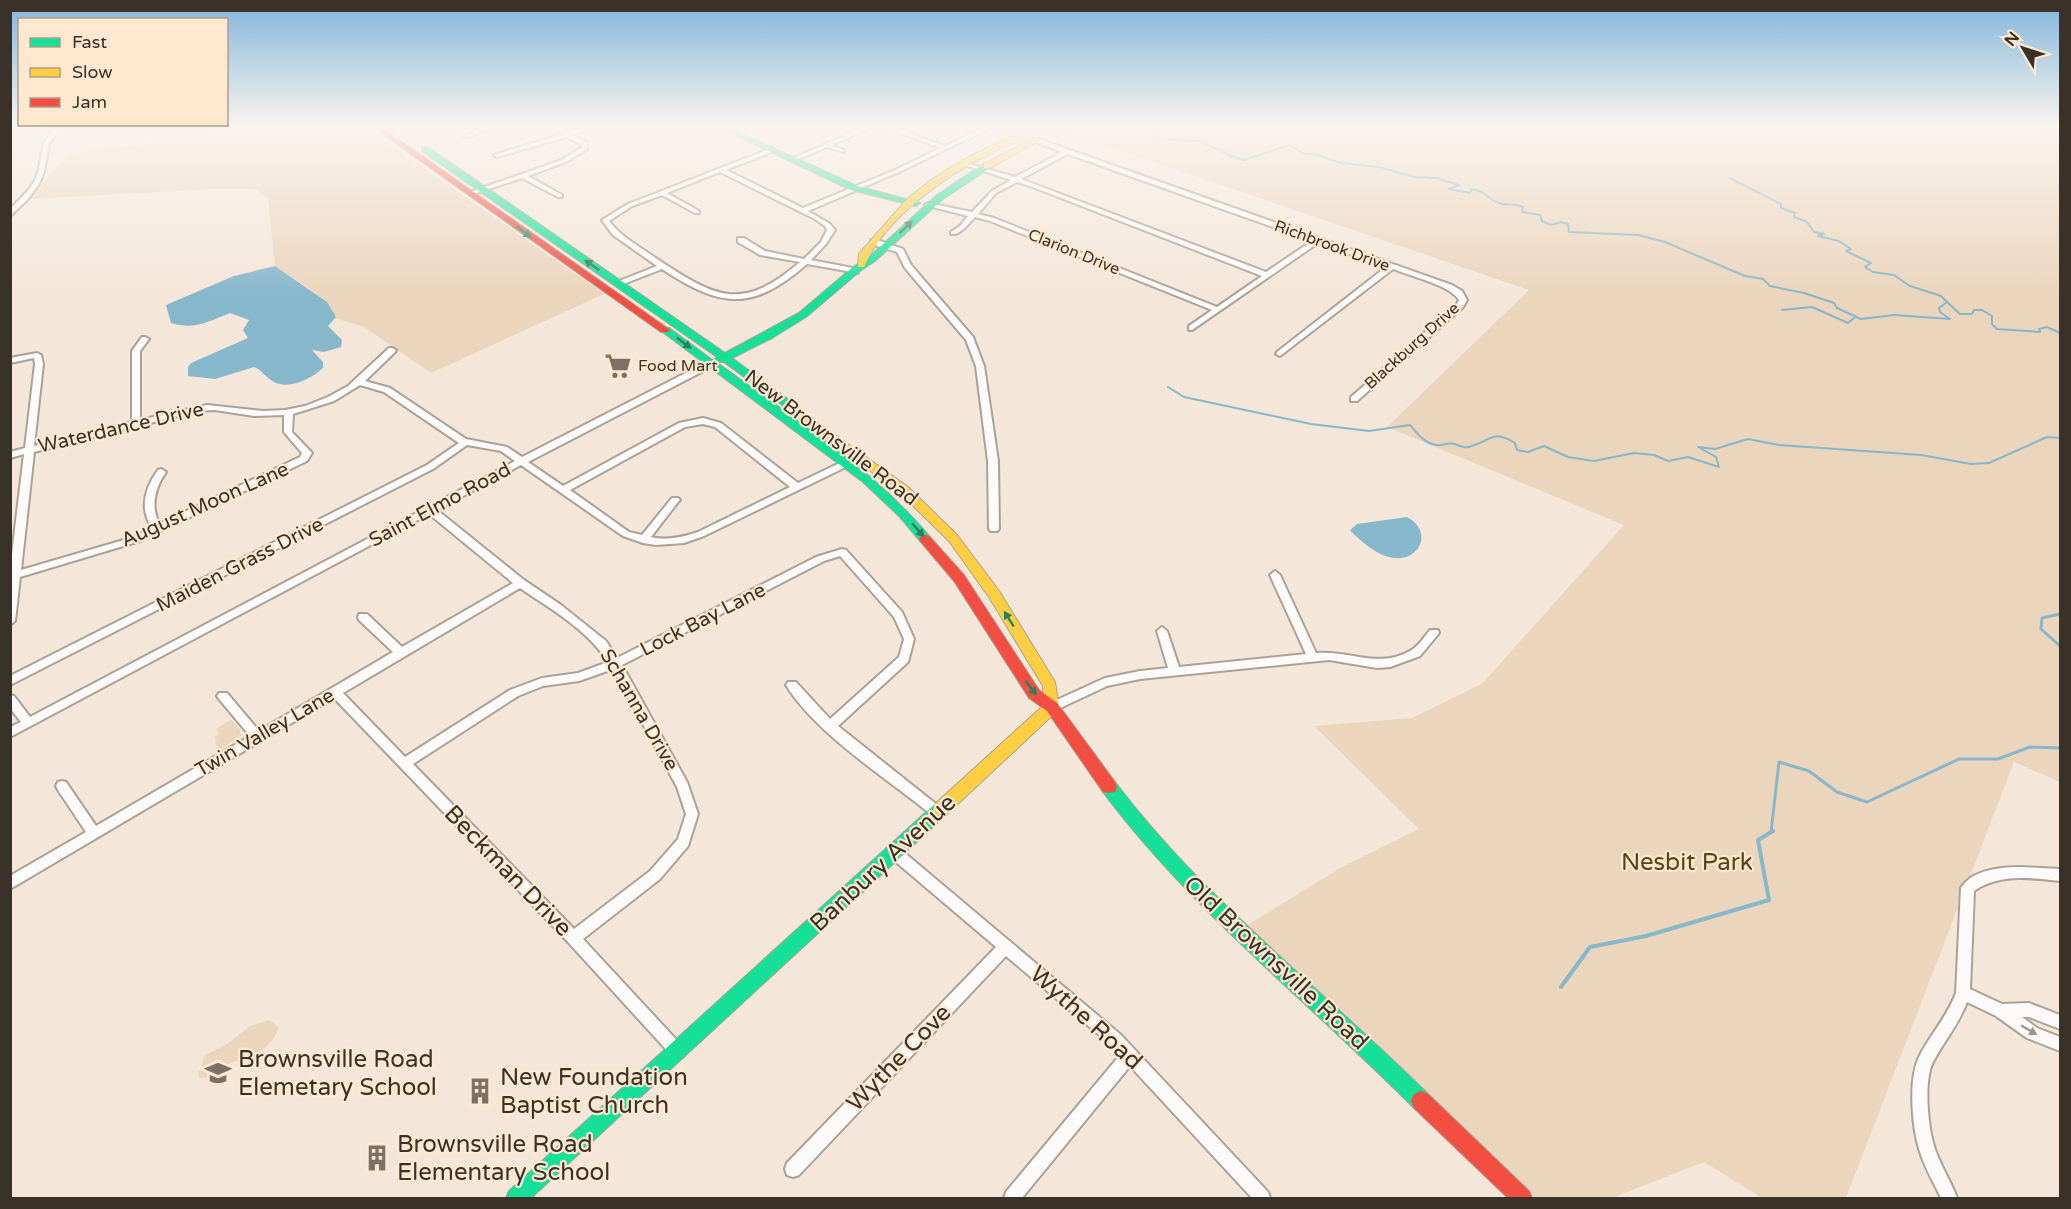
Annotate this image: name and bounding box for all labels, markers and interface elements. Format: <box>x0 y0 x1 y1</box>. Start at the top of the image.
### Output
legend <box>18 18 228 126</box>
north arrow <box>1993 18 2053 78</box>
text: N <box>2000 28 2024 50</box>
text: Fast <box>72 31 107 53</box>
text: Slow <box>72 61 113 83</box>
text: Jam <box>72 91 107 113</box>
street label: Richbrook Drive <box>1272 216 1392 276</box>
one-way arrow <box>898 220 913 234</box>
one-way arrow <box>516 225 531 237</box>
street label: Clarion Drive <box>1025 225 1123 279</box>
one-way arrow <box>583 259 600 270</box>
street label: Blackburg Drive <box>1360 298 1464 394</box>
one-way arrow <box>675 337 691 349</box>
supermarket icon: Food Mart <box>603 351 633 381</box>
place label: Food Mart <box>638 356 718 376</box>
street label: New Brownsville Road <box>740 365 922 511</box>
street label: Waterdance Drive <box>36 397 206 459</box>
street label: August Moon Lane <box>117 457 293 553</box>
street label: Saint Elmo Road <box>365 458 515 552</box>
street label: Maiden Grass Drive <box>152 512 328 618</box>
one-way arrow <box>911 522 925 537</box>
street label: Lock Bay Lane <box>636 578 770 662</box>
one-way arrow <box>1003 611 1014 627</box>
street label: Schanna Drive <box>594 645 684 775</box>
one-way arrow <box>1025 680 1037 696</box>
street label: Twin Valley Lane <box>191 684 339 782</box>
street label: Banbury Avenue <box>804 788 962 938</box>
street label: Beckman Drive <box>438 799 578 943</box>
park label: Nesbit Park <box>1621 848 1753 877</box>
street label: Old Brownsville Road <box>1178 870 1374 1056</box>
street label: Wythe Road <box>1024 960 1148 1076</box>
street label: Wythe Cove <box>841 998 957 1118</box>
one-way arrow <box>2021 1024 2037 1035</box>
place label: Brownsville Road Elemetary School <box>238 1045 437 1102</box>
school or university icon: Brownsville Road Elemetary School <box>203 1058 233 1088</box>
place label: New Foundation Baptist Church <box>500 1063 688 1120</box>
building icon: New Foundation Baptist Church <box>465 1076 495 1106</box>
place label: Brownsville Road Elementary School <box>397 1130 610 1187</box>
building icon: Brownsville Road Elementary School <box>362 1143 392 1173</box>

